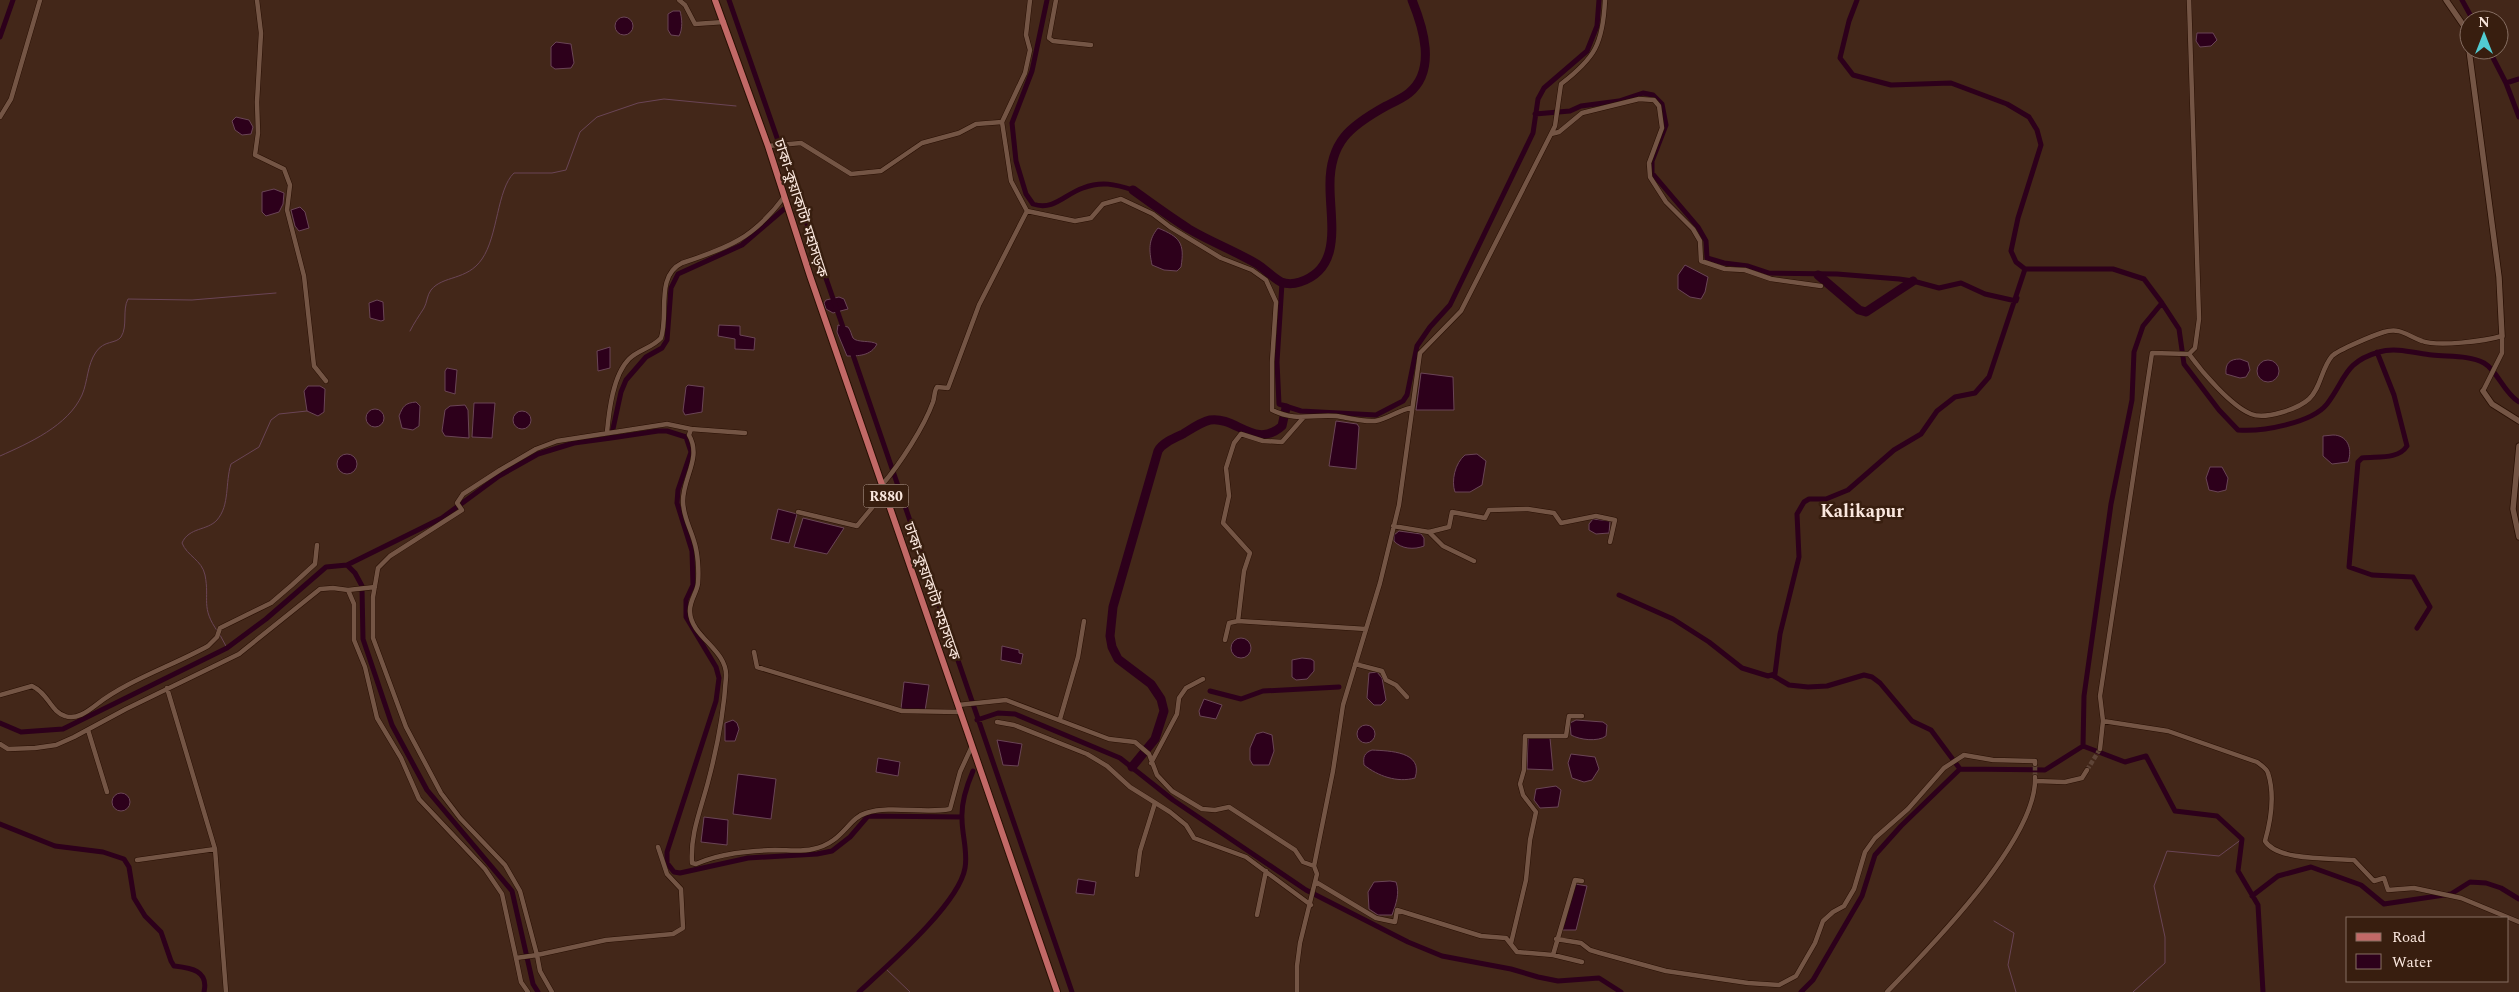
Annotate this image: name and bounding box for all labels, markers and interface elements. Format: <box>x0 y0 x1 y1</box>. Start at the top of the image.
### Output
north arrow <box>2459 10 2509 60</box>
text: N <box>2478 12 2490 33</box>
street label: ঢাকা-কুয়াকাটা মহাসড়ক <box>767 135 834 281</box>
road number: R880 <box>864 484 908 508</box>
district label: Kalikapur <box>1820 498 1904 525</box>
street label: ঢাকা-কুয়াকাটা মহাসড়ক <box>897 518 966 664</box>
legend <box>2346 917 2509 982</box>
text: Road <box>2392 926 2426 949</box>
text: Water <box>2392 951 2432 974</box>

